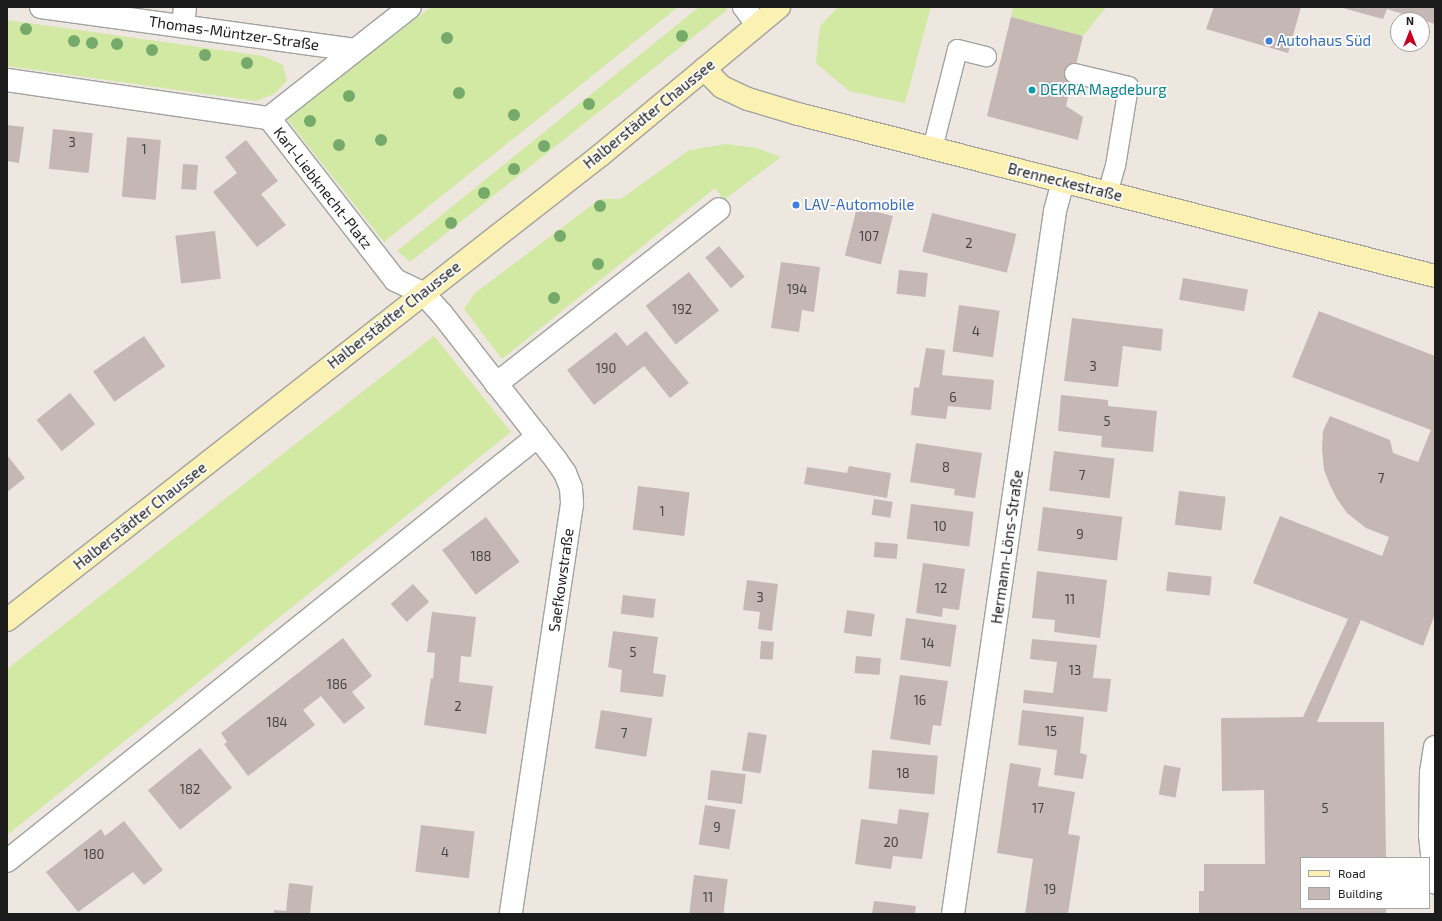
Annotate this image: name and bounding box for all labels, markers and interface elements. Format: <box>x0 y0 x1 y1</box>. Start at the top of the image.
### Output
street label: Thomas-Müntzer-Straße <box>148 12 320 54</box>
north arrow <box>1390 12 1430 52</box>
text: N <box>1406 14 1414 27</box>
place label: Autohaus Süd <box>1277 32 1371 50</box>
marker: Autohaus Süd <box>1264 36 1274 46</box>
street label: Halberstädter Chaussee <box>580 55 718 173</box>
place label: DEKRA Magdeburg <box>1040 81 1167 99</box>
marker: DEKRA Magdeburg <box>1027 85 1037 95</box>
street label: Karl-Liebknecht-Platz <box>270 123 376 253</box>
house number: 3 <box>68 134 76 150</box>
house number: 1 <box>141 141 147 157</box>
street label: Brenneckestraße <box>1006 159 1124 205</box>
place label: LAV-Automobile <box>804 196 915 214</box>
marker: LAV-Automobile <box>791 200 801 210</box>
house number: 107 <box>859 228 879 244</box>
house number: 2 <box>965 235 973 251</box>
street label: Halberstädter Chaussee <box>324 257 464 373</box>
house number: 194 <box>787 281 807 297</box>
house number: 192 <box>672 301 692 317</box>
house number: 4 <box>972 323 980 339</box>
house number: 3 <box>1089 358 1097 374</box>
house number: 190 <box>596 360 616 376</box>
house number: 6 <box>949 389 957 405</box>
house number: 5 <box>1104 413 1110 429</box>
street label: Halberstädter Chaussee <box>70 458 210 574</box>
house number: 8 <box>942 459 950 475</box>
house number: 7 <box>1079 467 1085 483</box>
street label: Hermann-Löns-Straße <box>987 469 1027 625</box>
house number: 7 <box>1378 470 1384 486</box>
house number: 1 <box>659 503 665 519</box>
house number: 10 <box>933 518 947 534</box>
house number: 9 <box>1076 526 1084 542</box>
street label: Saefkowstraße <box>545 527 577 633</box>
house number: 188 <box>471 548 491 564</box>
house number: 12 <box>935 580 947 596</box>
house number: 3 <box>756 589 764 605</box>
house number: 11 <box>1065 591 1075 607</box>
house number: 14 <box>921 635 935 651</box>
house number: 5 <box>630 644 636 660</box>
house number: 13 <box>1069 662 1081 678</box>
house number: 186 <box>327 676 347 692</box>
house number: 16 <box>914 692 926 708</box>
house number: 2 <box>454 698 462 714</box>
house number: 184 <box>266 714 288 730</box>
house number: 15 <box>1045 723 1057 739</box>
house number: 7 <box>621 725 627 741</box>
house number: 18 <box>896 765 910 781</box>
house number: 182 <box>180 781 200 797</box>
house number: 17 <box>1032 800 1044 816</box>
house number: 5 <box>1322 800 1328 816</box>
house number: 9 <box>713 819 721 835</box>
house number: 20 <box>883 834 899 850</box>
house number: 4 <box>441 844 449 860</box>
house number: 180 <box>84 846 104 862</box>
legend <box>1300 857 1430 909</box>
text: Road <box>1338 866 1366 880</box>
house number: 19 <box>1044 881 1056 897</box>
text: Building <box>1338 886 1382 900</box>
house number: 11 <box>703 889 713 905</box>

